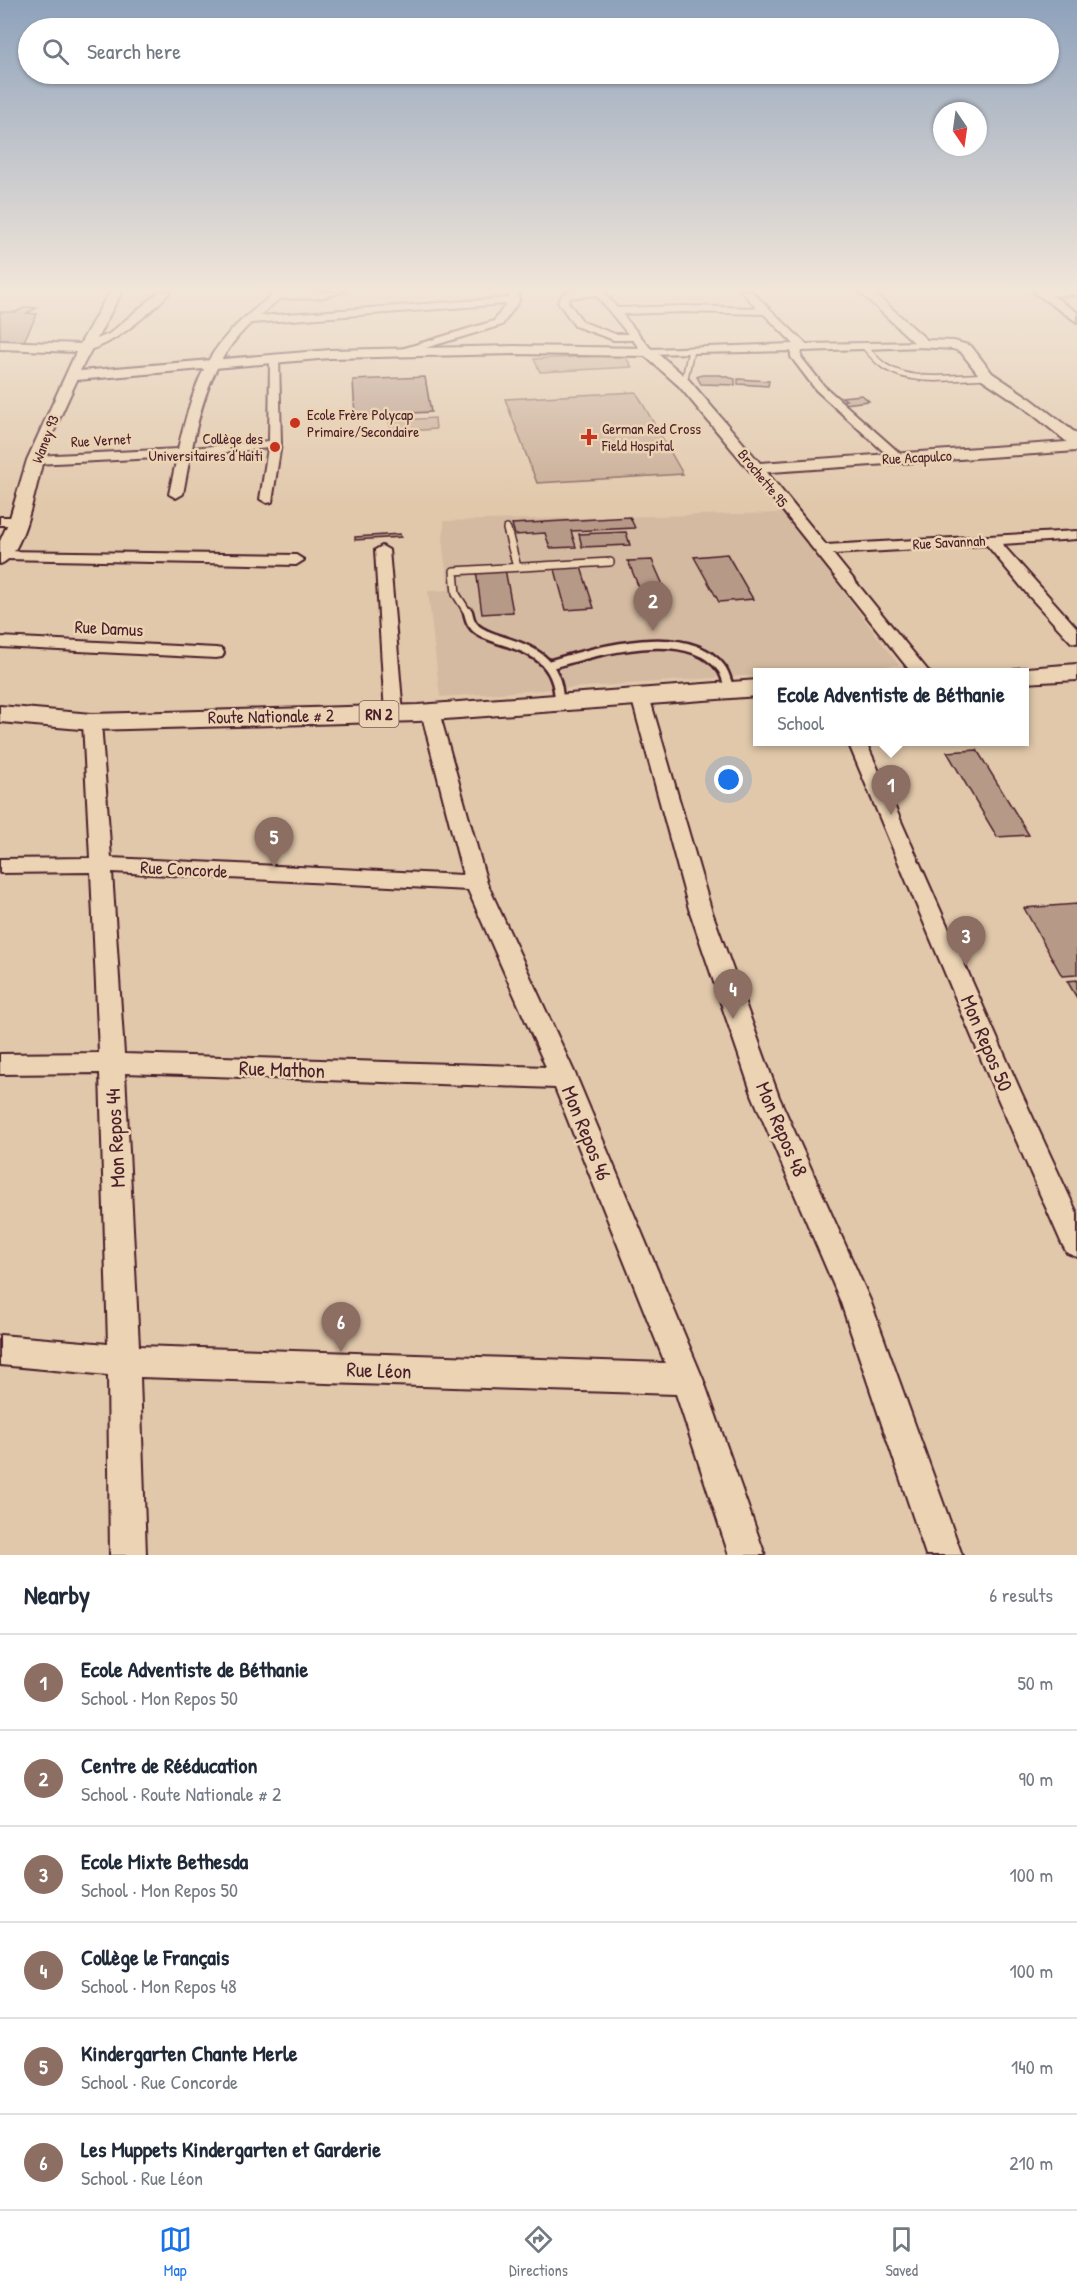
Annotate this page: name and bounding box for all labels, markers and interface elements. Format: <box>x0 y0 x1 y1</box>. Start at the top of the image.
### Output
search box <box>18 18 1059 84</box>
icon: search <box>39 35 72 68</box>
text: Search here <box>87 36 181 66</box>
north arrow <box>933 102 987 156</box>
place label: Ecole Frère Polycap Primaire/Secondaire <box>307 404 419 442</box>
street label: Waney 93 <box>26 412 64 466</box>
marker: Ecole Frère Polycap Primaire/Secondaire <box>288 416 302 430</box>
place label: German Red Cross Field Hospital <box>601 418 701 456</box>
street label: Rue Vernet <box>70 428 132 452</box>
place label: Collège des Universitaires d’Haiti <box>148 428 263 466</box>
marker: German Red Cross Field Hospital <box>580 428 598 446</box>
marker: Collège des Universitaires d’Haiti <box>268 440 282 454</box>
street label: Brochette 95 <box>733 445 793 512</box>
street label: Rue Acapulco <box>882 445 952 469</box>
street label: Rue Savannah <box>912 530 986 554</box>
pin: 2 <box>634 582 672 631</box>
street label: Rue Damus <box>74 614 144 642</box>
popup <box>753 668 1029 746</box>
text: Ecole Adventiste de Béthanie <box>777 679 1005 709</box>
road number: RN 2 <box>360 701 398 727</box>
street label: Route Nationale # 2 <box>208 702 335 730</box>
text: School <box>777 709 824 736</box>
your location <box>714 765 743 794</box>
pin: 1 <box>872 766 910 815</box>
pin: 5 <box>254 818 294 867</box>
street label: Rue Concorde <box>140 854 228 884</box>
pin: 3 <box>946 916 986 966</box>
pin: 4 <box>714 970 752 1019</box>
street label: Mon Repos 50 <box>954 990 1020 1096</box>
street label: Rue Mathon <box>239 1053 325 1085</box>
street label: Mon Repos 48 <box>749 1077 815 1181</box>
street label: Mon Repos 46 <box>555 1081 619 1185</box>
street label: Mon Repos 44 <box>98 1088 132 1188</box>
pin: 6 <box>322 1302 360 1352</box>
street label: Rue Léon <box>346 1354 412 1386</box>
text: Nearby <box>24 1577 90 1612</box>
text: 6 results <box>989 1581 1053 1608</box>
text: Ecole Adventiste de Béthanie <box>81 1654 308 1684</box>
text: 1 <box>40 1669 47 1696</box>
text: 50 m <box>1017 1669 1053 1696</box>
text: School · Mon Repos 50 <box>81 1684 238 1711</box>
text: Centre de Rééducation <box>81 1750 257 1780</box>
text: 2 <box>39 1765 48 1792</box>
text: 90 m <box>1019 1765 1053 1792</box>
text: School · Route Nationale # 2 <box>81 1780 281 1807</box>
text: Ecole Mixte Bethesda <box>81 1846 248 1876</box>
text: 3 <box>39 1861 48 1888</box>
text: 100 m <box>1010 1861 1053 1888</box>
text: School · Mon Repos 50 <box>81 1876 238 1903</box>
text: Collège le Français <box>81 1942 229 1972</box>
text: 4 <box>40 1957 47 1984</box>
text: 100 m <box>1010 1957 1053 1984</box>
text: School · Mon Repos 48 <box>81 1972 237 1999</box>
text: Kindergarten Chante Merle <box>81 2038 298 2068</box>
text: 5 <box>39 2053 48 2080</box>
text: 140 m <box>1011 2053 1053 2080</box>
text: School · Rue Concorde <box>81 2068 238 2095</box>
text: Les Muppets Kindergarten et Garderie <box>81 2134 381 2164</box>
text: 6 <box>40 2149 47 2176</box>
text: 210 m <box>1009 2149 1053 2176</box>
text: School · Rue Léon <box>81 2164 203 2191</box>
tab: Map <box>159 2223 192 2281</box>
tab: Directions <box>509 2223 568 2281</box>
tab: Saved <box>885 2223 918 2281</box>

